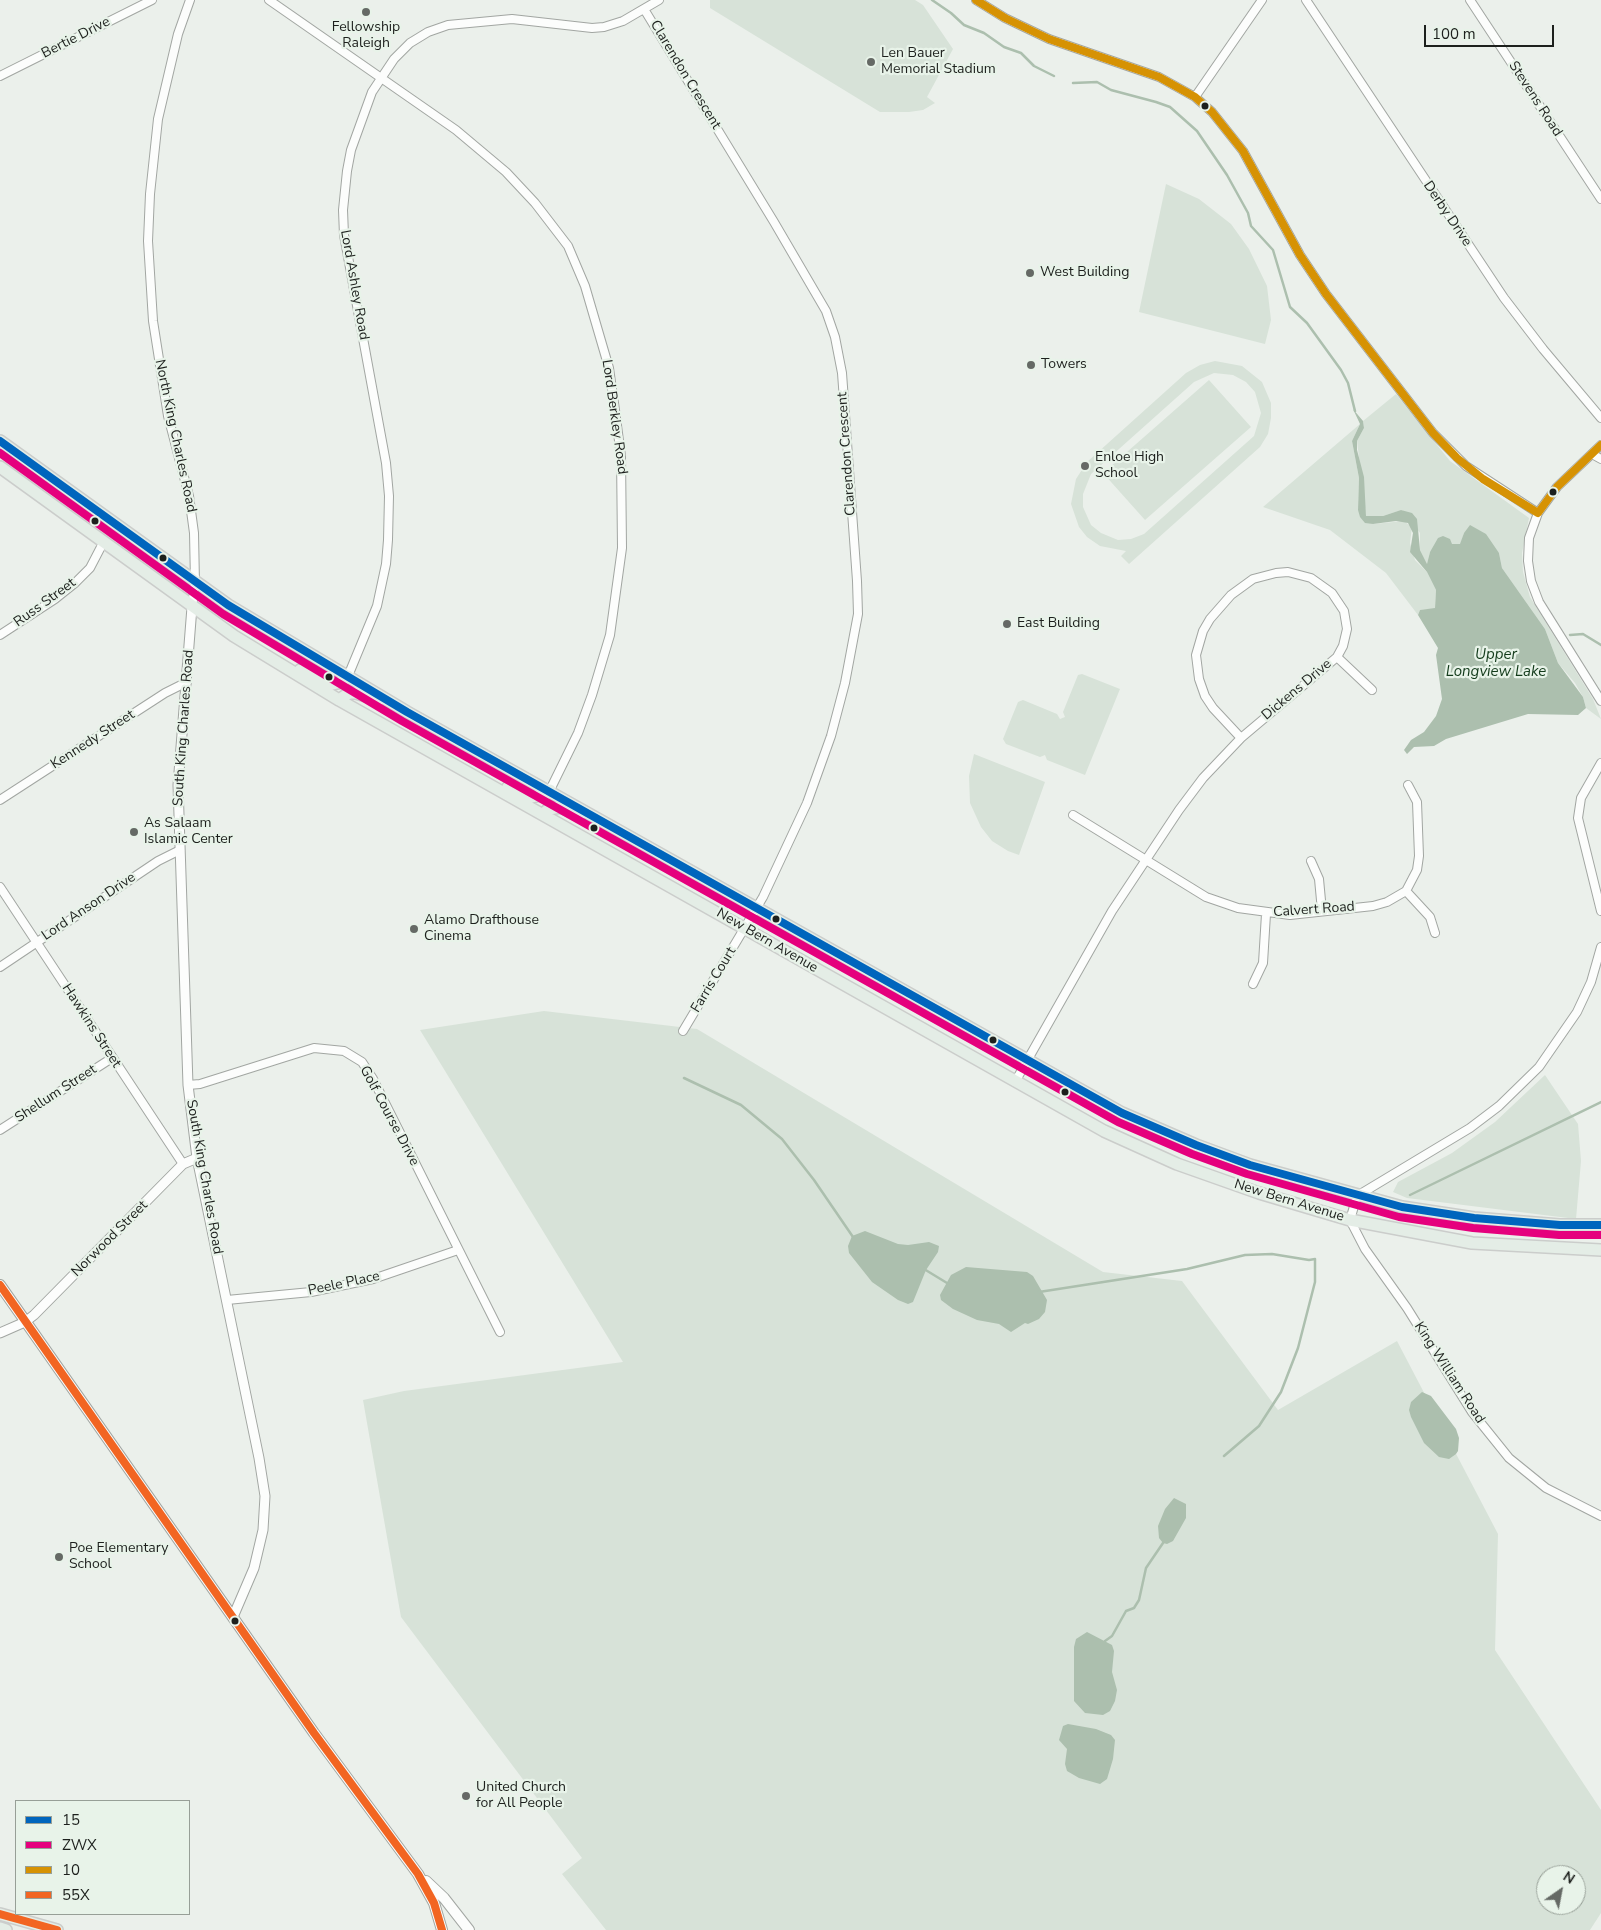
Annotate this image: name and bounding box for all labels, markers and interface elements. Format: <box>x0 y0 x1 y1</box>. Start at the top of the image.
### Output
marker: Fellowship Raleigh <box>360 6 372 18</box>
street label: Bertie Drive <box>39 14 113 62</box>
scale bar <box>1426 15 1556 47</box>
street label: Clarendon Crescent <box>646 18 724 132</box>
place label: Fellowship Raleigh <box>332 20 400 52</box>
text: 100 m <box>1432 24 1476 44</box>
place label: Len Bauer Memorial Stadium <box>881 46 996 78</box>
marker: Len Bauer Memorial Stadium <box>865 56 877 68</box>
street label: Stevens Road <box>1504 58 1566 140</box>
unlabelled marker <box>1200 101 1210 111</box>
street label: Derby Drive <box>1419 178 1475 250</box>
street label: Lord Ashley Road <box>336 229 372 341</box>
place label: West Building <box>1040 265 1129 281</box>
marker: West Building <box>1024 267 1036 279</box>
place label: Towers <box>1041 357 1087 373</box>
street label: North King Charles Road <box>151 358 199 514</box>
street label: Lord Berkley Road <box>598 359 630 475</box>
marker: Towers <box>1025 359 1037 371</box>
street label: Clarendon Crescent <box>834 392 860 516</box>
place label: Enloe High School <box>1095 450 1164 482</box>
marker: Enloe High School <box>1079 460 1091 472</box>
unlabelled marker <box>1548 487 1558 497</box>
unlabelled marker <box>90 516 100 526</box>
unlabelled marker <box>158 553 168 563</box>
street label: Russ Street <box>11 575 79 631</box>
place label: East Building <box>1017 616 1100 632</box>
marker: East Building <box>1001 618 1013 630</box>
water label: Upper Longview Lake <box>1446 646 1546 681</box>
street label: South King Charles Road <box>170 649 198 807</box>
street label: Dickens Drive <box>1259 656 1335 724</box>
unlabelled marker <box>324 672 334 682</box>
street label: Kennedy Street <box>48 707 138 773</box>
place label: As Salaam Islamic Center <box>144 816 233 849</box>
unlabelled marker <box>589 823 599 833</box>
marker: As Salaam Islamic Center <box>128 826 140 838</box>
street label: Lord Anson Drive <box>39 869 139 945</box>
street label: Calvert Road <box>1273 899 1355 921</box>
street label: New Bern Avenue <box>713 905 821 977</box>
place label: Alamo Drafthouse Cinema <box>424 913 539 946</box>
unlabelled marker <box>771 914 781 924</box>
marker: Alamo Drafthouse Cinema <box>408 923 420 935</box>
street label: Farris Court <box>688 944 740 1016</box>
street label: Hawkins Street <box>58 981 124 1071</box>
unlabelled marker <box>988 1035 998 1045</box>
street label: Shellum Street <box>12 1061 100 1127</box>
street label: Golf Course Drive <box>356 1063 422 1169</box>
unlabelled marker <box>1060 1087 1070 1097</box>
street label: South King Charles Road <box>182 1098 226 1256</box>
street label: New Bern Avenue <box>1232 1176 1346 1226</box>
street label: Norwood Street <box>68 1197 152 1281</box>
street label: Peele Place <box>307 1268 381 1300</box>
street label: King William Road <box>1410 1319 1488 1427</box>
place label: Poe Elementary School <box>69 1541 168 1574</box>
marker: Poe Elementary School <box>53 1551 65 1563</box>
unlabelled marker <box>230 1616 240 1626</box>
place label: United Church for All People <box>476 1780 566 1812</box>
marker: United Church for All People <box>460 1790 472 1802</box>
legend <box>15 1800 190 1915</box>
text: 15 <box>62 1810 80 1830</box>
text: ZWX <box>62 1835 97 1855</box>
text: 10 <box>62 1860 80 1880</box>
north arrow <box>1536 1865 1586 1915</box>
text: N <box>1559 1867 1578 1889</box>
text: 55X <box>62 1885 90 1905</box>

